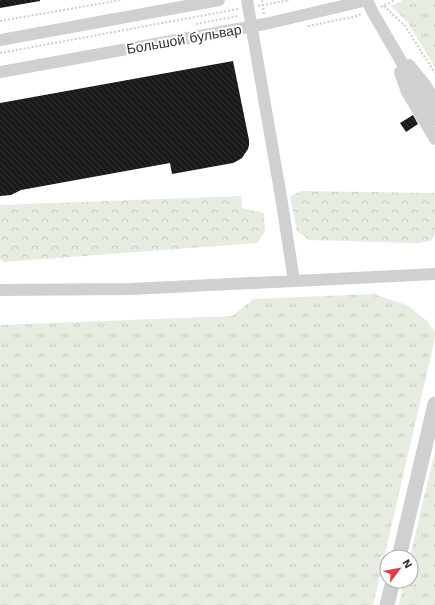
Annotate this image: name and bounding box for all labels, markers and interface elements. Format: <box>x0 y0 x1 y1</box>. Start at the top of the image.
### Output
street label: Большой бульвар <box>125 21 243 57</box>
north arrow <box>379 549 419 589</box>
text: N <box>399 557 415 571</box>

